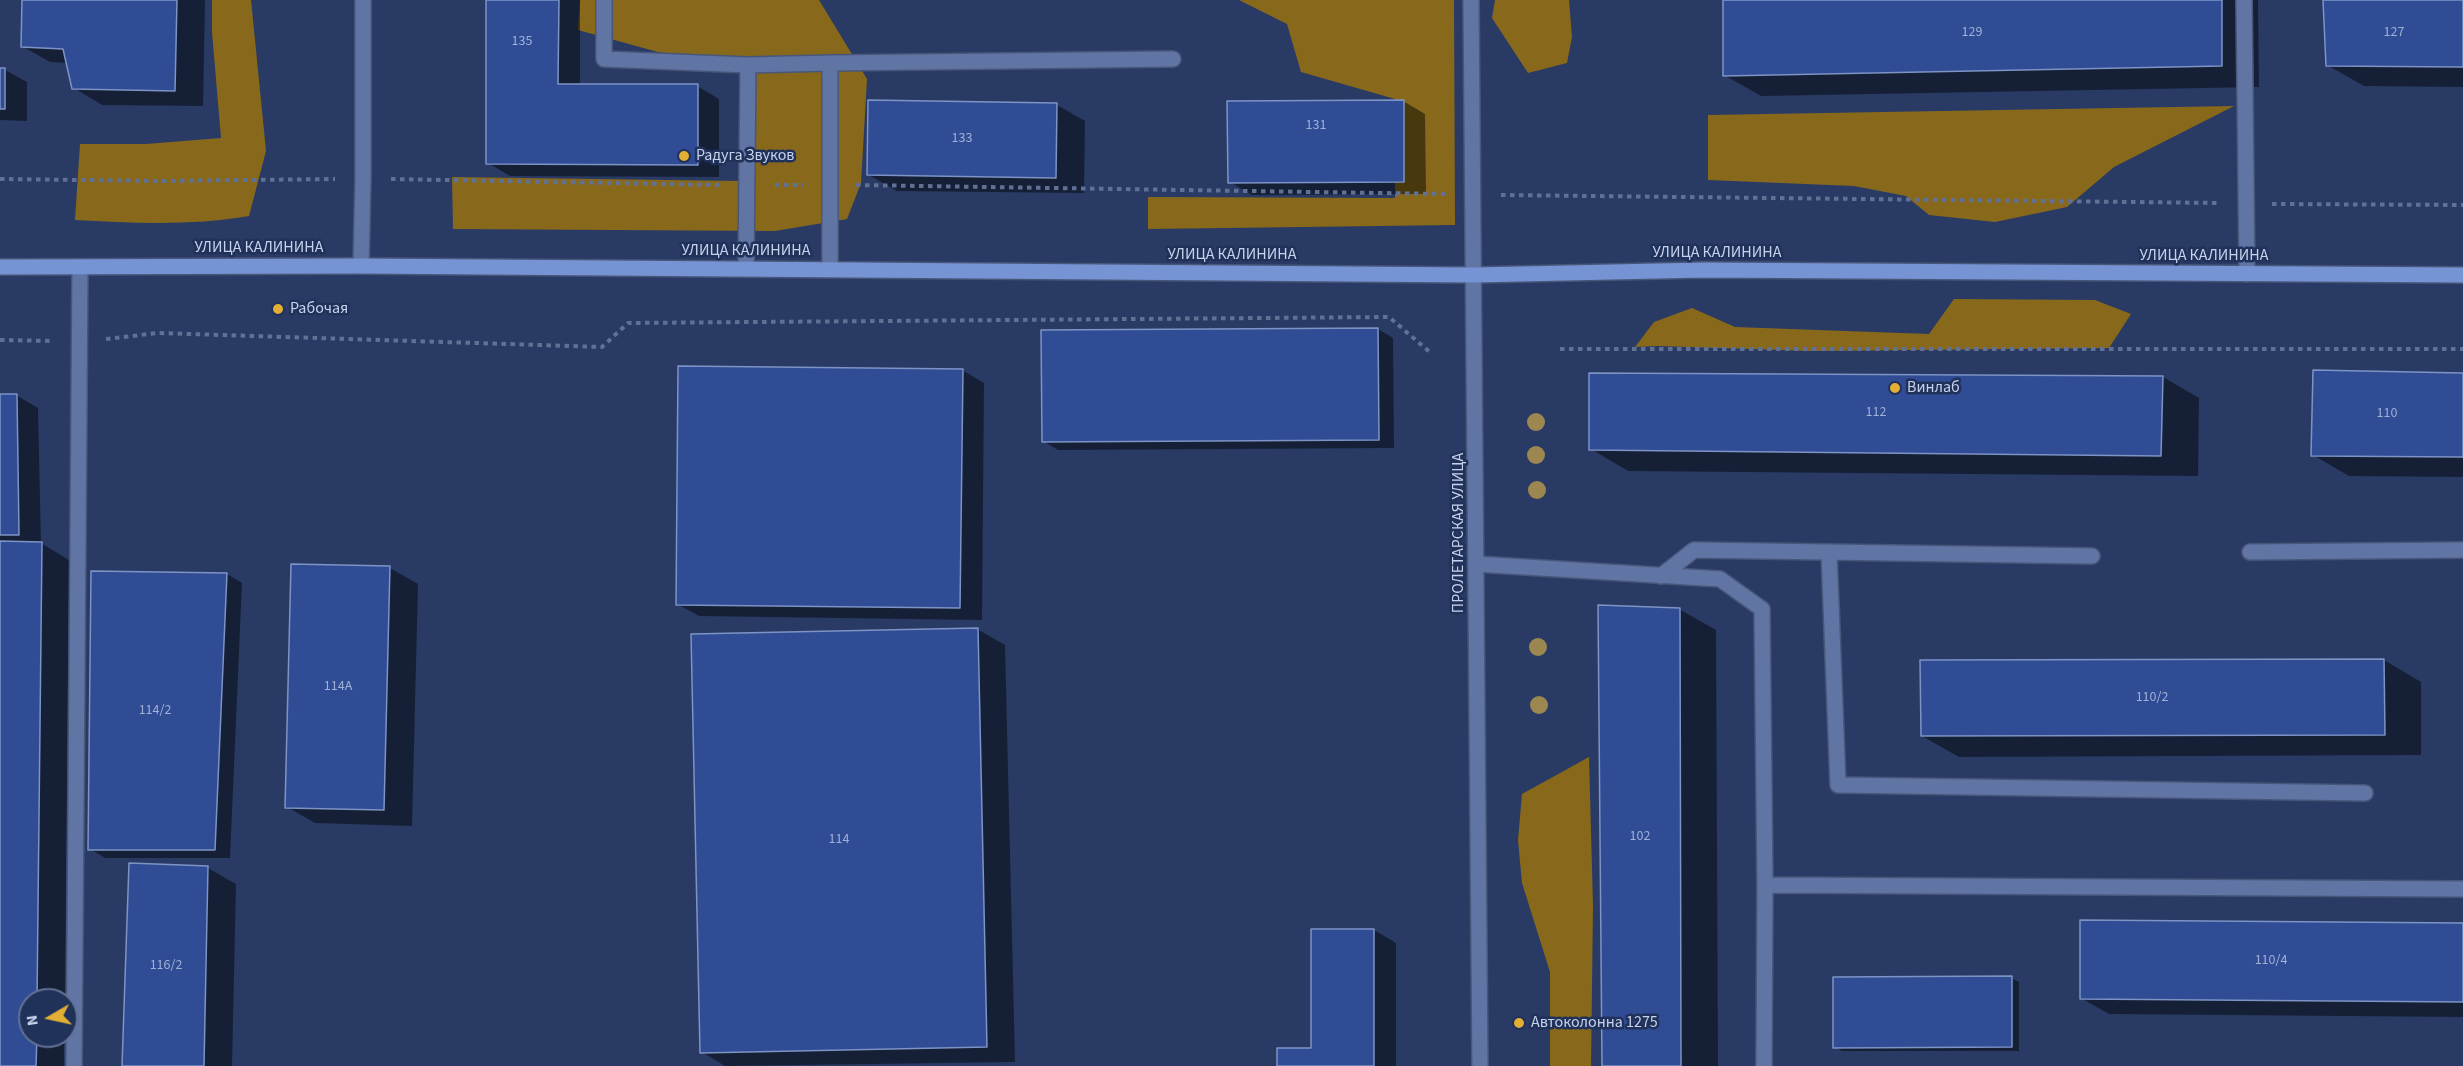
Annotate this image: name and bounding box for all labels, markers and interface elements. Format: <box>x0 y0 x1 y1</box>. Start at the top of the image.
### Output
house number: 129 <box>1962 25 1982 41</box>
house number: 127 <box>2384 25 2404 41</box>
house number: 135 <box>512 34 532 50</box>
house number: 131 <box>1306 118 1326 134</box>
house number: 133 <box>952 131 972 147</box>
place label: Радуга Звуков <box>696 146 794 166</box>
marker: Радуга Звуков <box>677 149 691 163</box>
street label: УЛИЦА КАЛИНИНА <box>195 238 323 258</box>
street label: УЛИЦА КАЛИНИНА <box>682 241 810 261</box>
street label: УЛИЦА КАЛИНИНА <box>1653 243 1781 263</box>
street label: УЛИЦА КАЛИНИНА <box>1168 245 1296 265</box>
street label: УЛИЦА КАЛИНИНА <box>2140 246 2268 266</box>
place label: Рабочая <box>290 299 348 319</box>
marker: Рабочая <box>271 302 285 316</box>
place label: Винлаб <box>1907 378 1960 398</box>
marker: Винлаб <box>1888 381 1902 395</box>
house number: 112 <box>1866 405 1886 421</box>
house number: 110 <box>2377 406 2397 422</box>
street label: ПРОЛЕТАРСКАЯ УЛИЦА <box>1449 453 1469 613</box>
house number: 114А <box>324 679 352 695</box>
house number: 110/2 <box>2136 690 2168 706</box>
house number: 114/2 <box>139 703 171 719</box>
house number: 102 <box>1630 829 1650 845</box>
house number: 114 <box>829 832 849 848</box>
house number: 110/4 <box>2255 953 2287 969</box>
house number: 116/2 <box>150 958 182 974</box>
north arrow <box>18 988 78 1048</box>
place label: Автоколонна 1275 <box>1531 1013 1658 1033</box>
text: N <box>21 1014 44 1027</box>
marker: Автоколонна 1275 <box>1512 1016 1526 1030</box>

